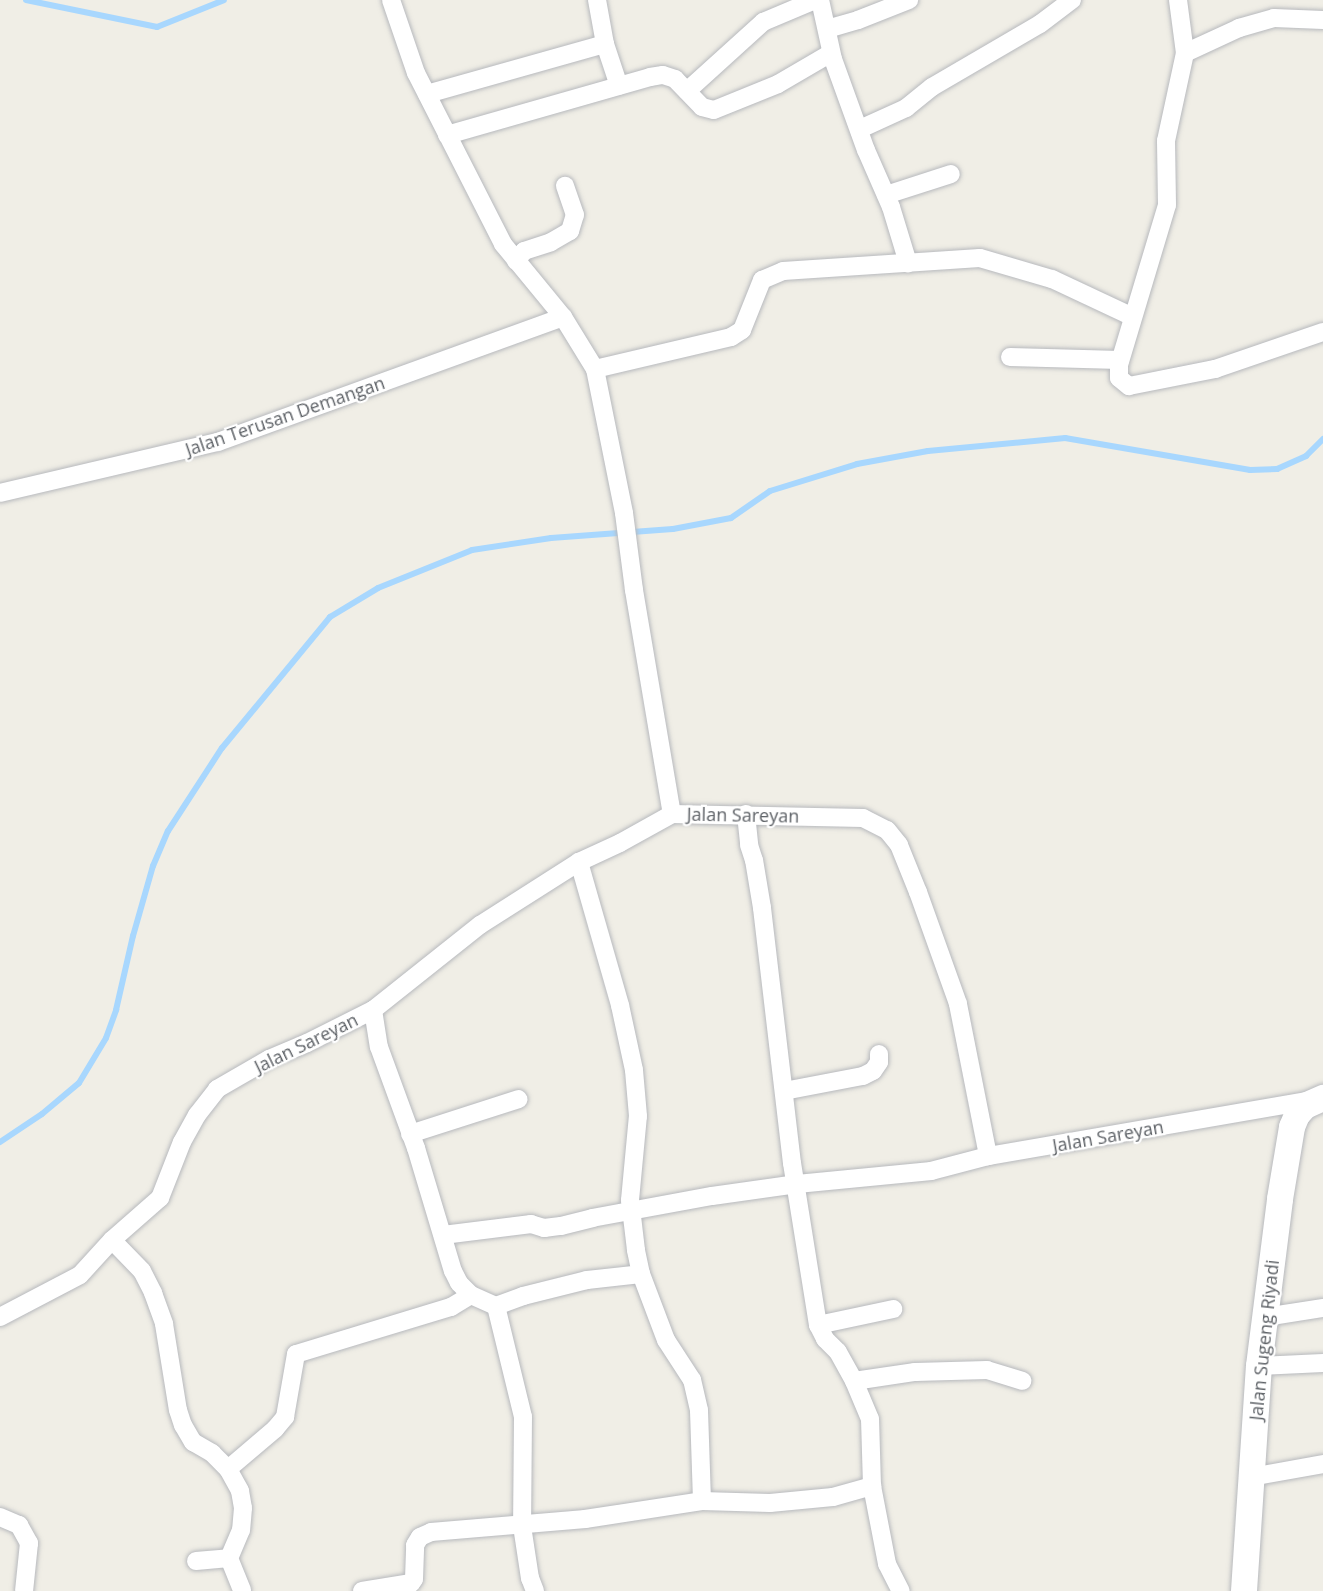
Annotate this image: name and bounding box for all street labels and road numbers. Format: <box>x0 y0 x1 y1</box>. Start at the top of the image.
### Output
street label: Jalan Terusan Demangan <box>182 372 388 460</box>
street label: Jalan Sareyan <box>687 803 799 827</box>
street label: Jalan Sareyan <box>251 1009 361 1077</box>
street label: Jalan Sareyan <box>1051 1116 1165 1156</box>
street label: Jalan Sugeng Riyadi <box>1245 1259 1283 1421</box>

